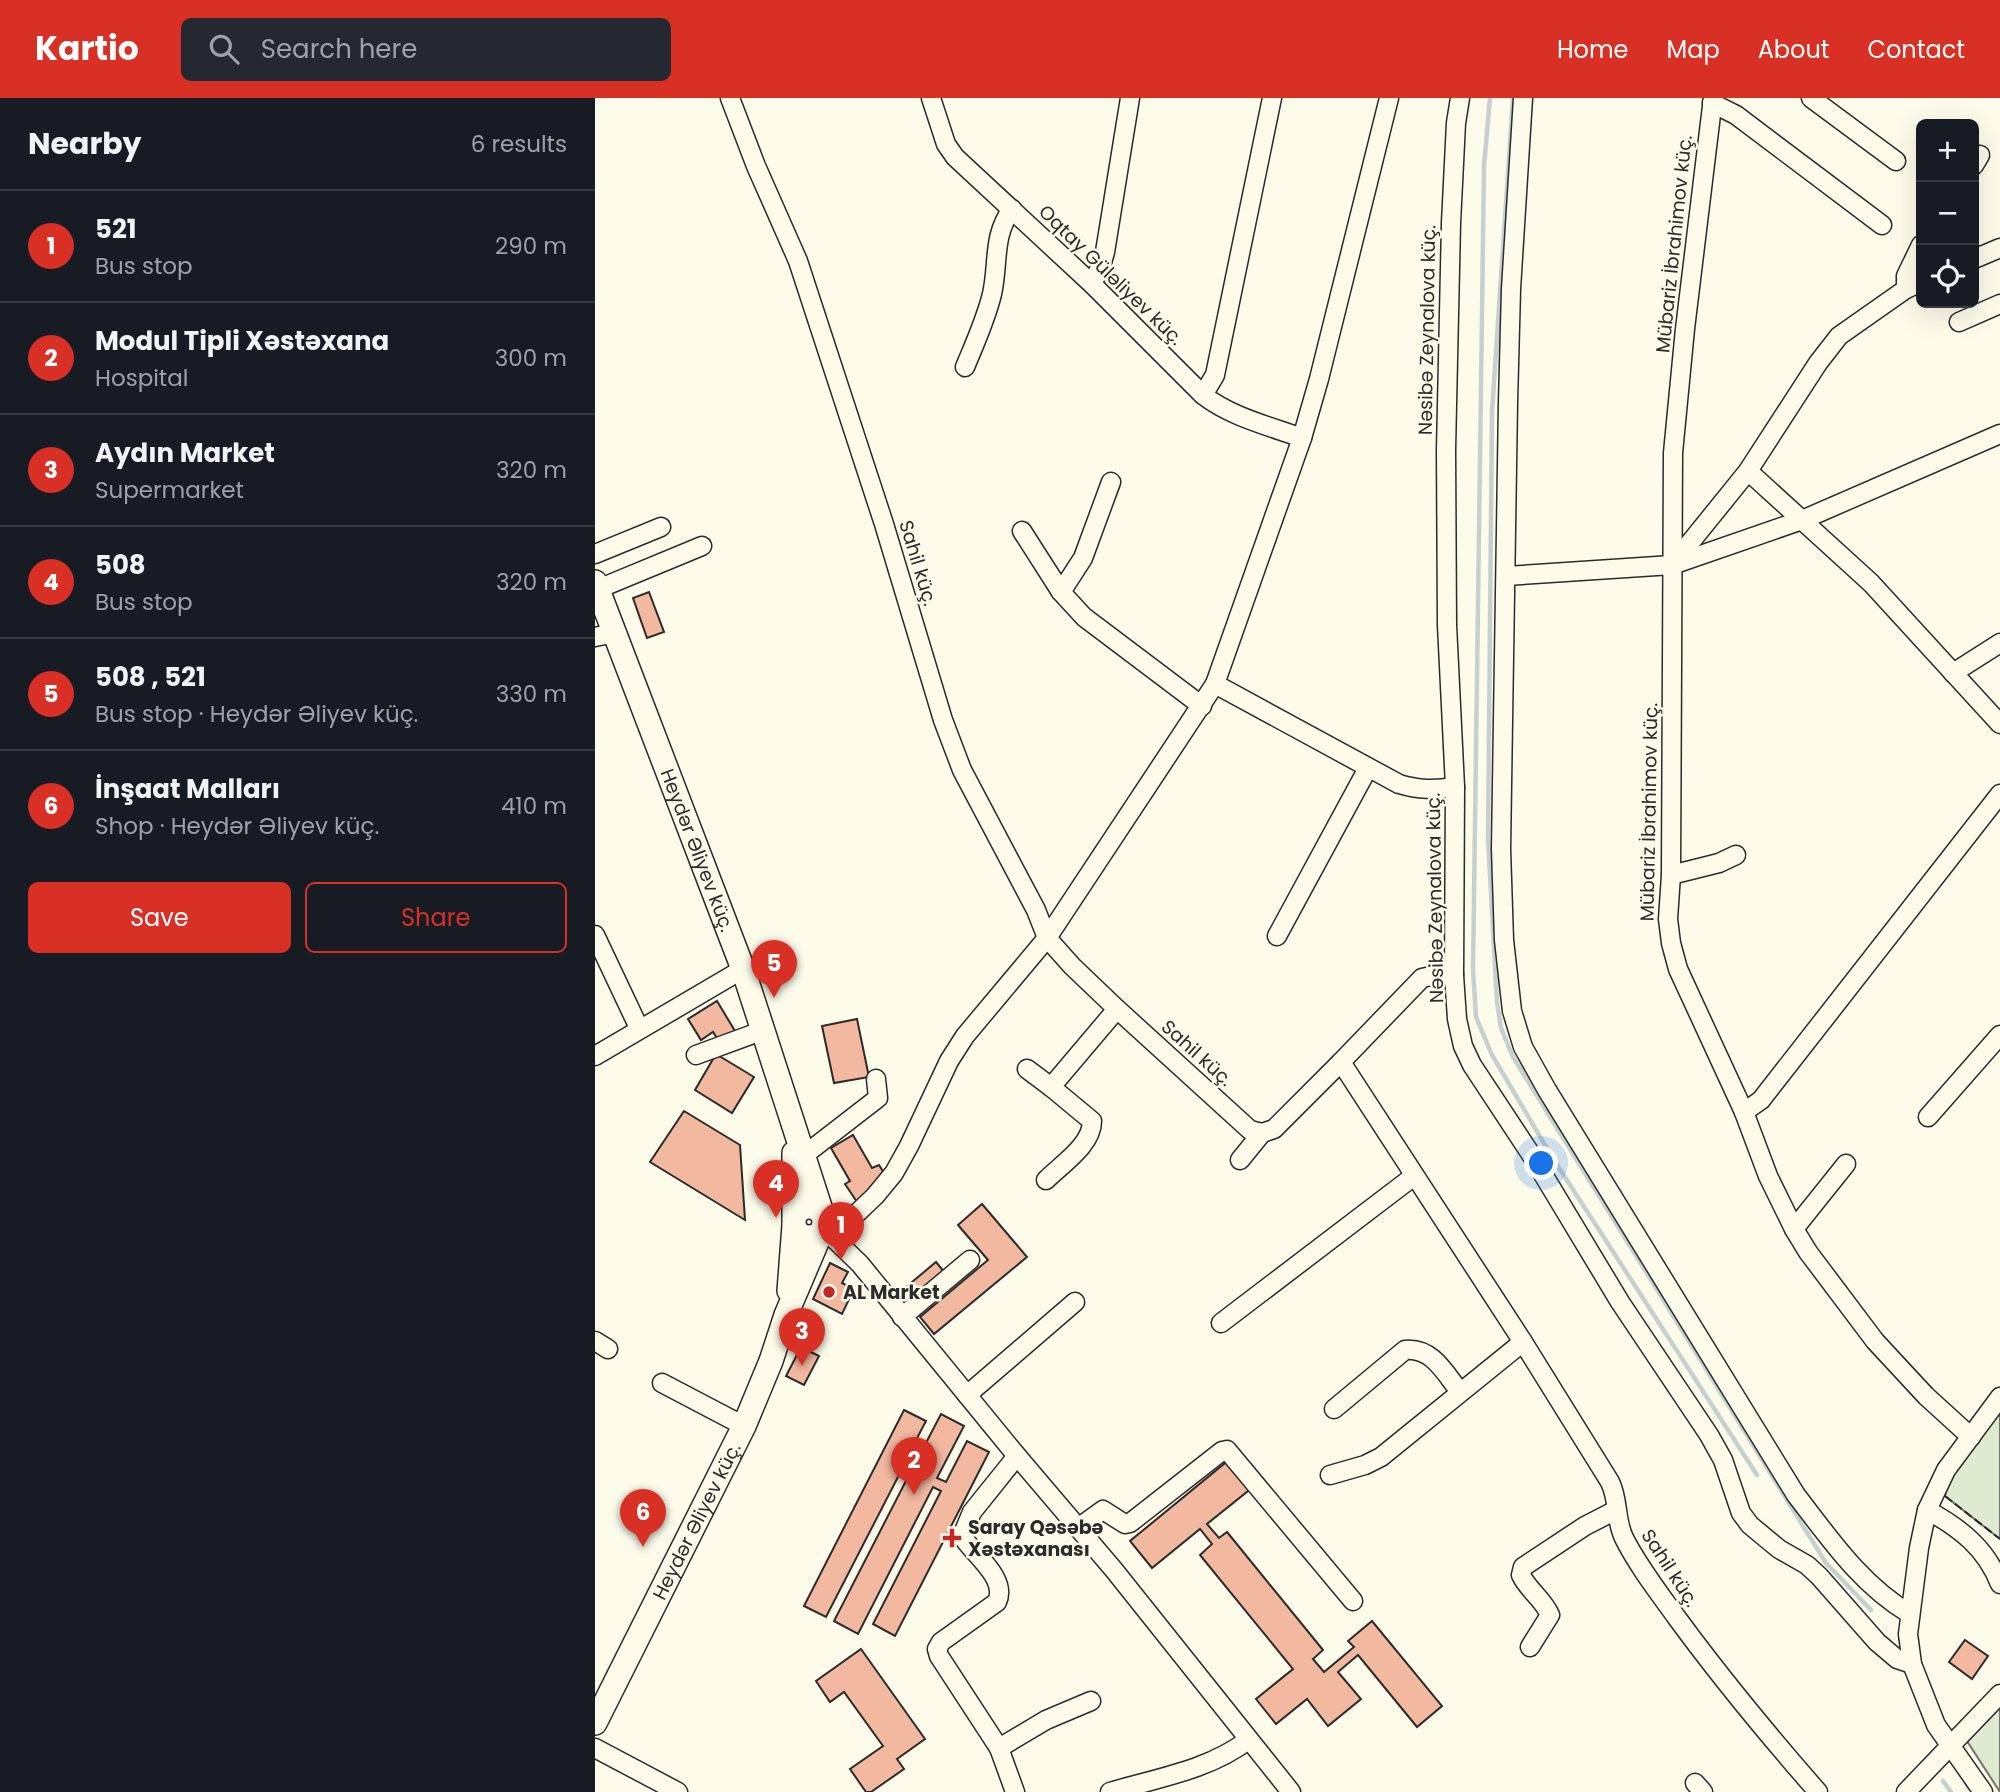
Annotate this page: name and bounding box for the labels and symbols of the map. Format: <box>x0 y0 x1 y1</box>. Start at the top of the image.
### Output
street label: Mübariz İbrahimov küç. <box>1649 134 1699 354</box>
street label: Oqtay Güləliyev küç. <box>1033 199 1189 351</box>
street label: Nəsibə Zeynalova küç. <box>1412 225 1442 435</box>
street label: Sahil küç. <box>892 517 944 609</box>
street label: Mübariz İbrahimov küç. <box>1634 702 1664 922</box>
street label: Heydər Əliyev küç. <box>654 765 741 935</box>
street label: Nəsibə Zeynalova küç. <box>1420 793 1450 1003</box>
pin: 5 <box>751 940 797 998</box>
street label: Sahil küç. <box>1155 1014 1239 1092</box>
your location <box>1524 1146 1558 1180</box>
pin: 4 <box>753 1160 799 1218</box>
pin: 1 <box>818 1202 864 1260</box>
place label: AL Market <box>843 1279 940 1306</box>
marker: AL Market <box>821 1284 837 1300</box>
pin: 3 <box>779 1308 825 1366</box>
pin: 2 <box>891 1437 937 1495</box>
street label: Heydər Əliyev küç. <box>646 1438 747 1604</box>
pin: 6 <box>620 1489 666 1547</box>
place label: Saray Qəsəbə Xəstəxanası <box>968 1514 1104 1563</box>
street label: Sahil küç. <box>1635 1524 1705 1612</box>
marker: Saray Qəsəbə Xəstəxanası <box>942 1528 962 1548</box>

